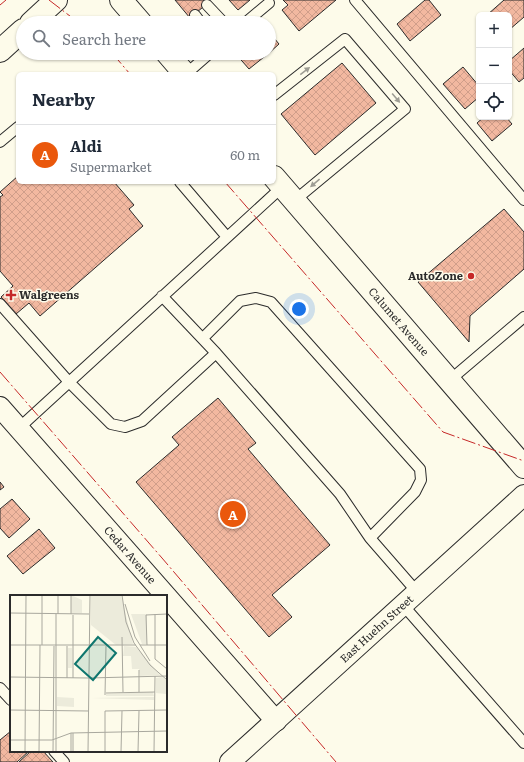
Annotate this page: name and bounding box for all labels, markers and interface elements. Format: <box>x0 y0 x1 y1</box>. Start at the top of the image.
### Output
map controls <box>476 12 512 120</box>
button: + <box>476 12 512 48</box>
search box <box>16 16 276 60</box>
icon: search <box>30 27 52 49</box>
text: Search here <box>62 27 146 50</box>
button: − <box>476 48 512 84</box>
one-way arrow <box>299 67 310 75</box>
button: locate <box>476 84 512 120</box>
text: Nearby <box>32 86 95 111</box>
one-way arrow <box>391 93 400 104</box>
text: Aldi <box>70 134 102 157</box>
text: A <box>40 145 50 164</box>
text: 60 m <box>230 145 260 164</box>
text: Supermarket <box>70 157 152 176</box>
one-way arrow <box>310 179 321 188</box>
place label: AutoZone <box>408 267 463 283</box>
marker: AutoZone <box>466 271 476 281</box>
street label: Calumet Avenue <box>365 283 434 359</box>
place label: Walgreens <box>19 286 79 302</box>
marker: Walgreens <box>6 290 16 300</box>
your location <box>289 299 309 319</box>
pin: A <box>220 499 246 529</box>
street label: Cedar Avenue <box>101 522 161 587</box>
street label: East Huehn Street <box>336 590 417 666</box>
inset map <box>10 595 167 752</box>

